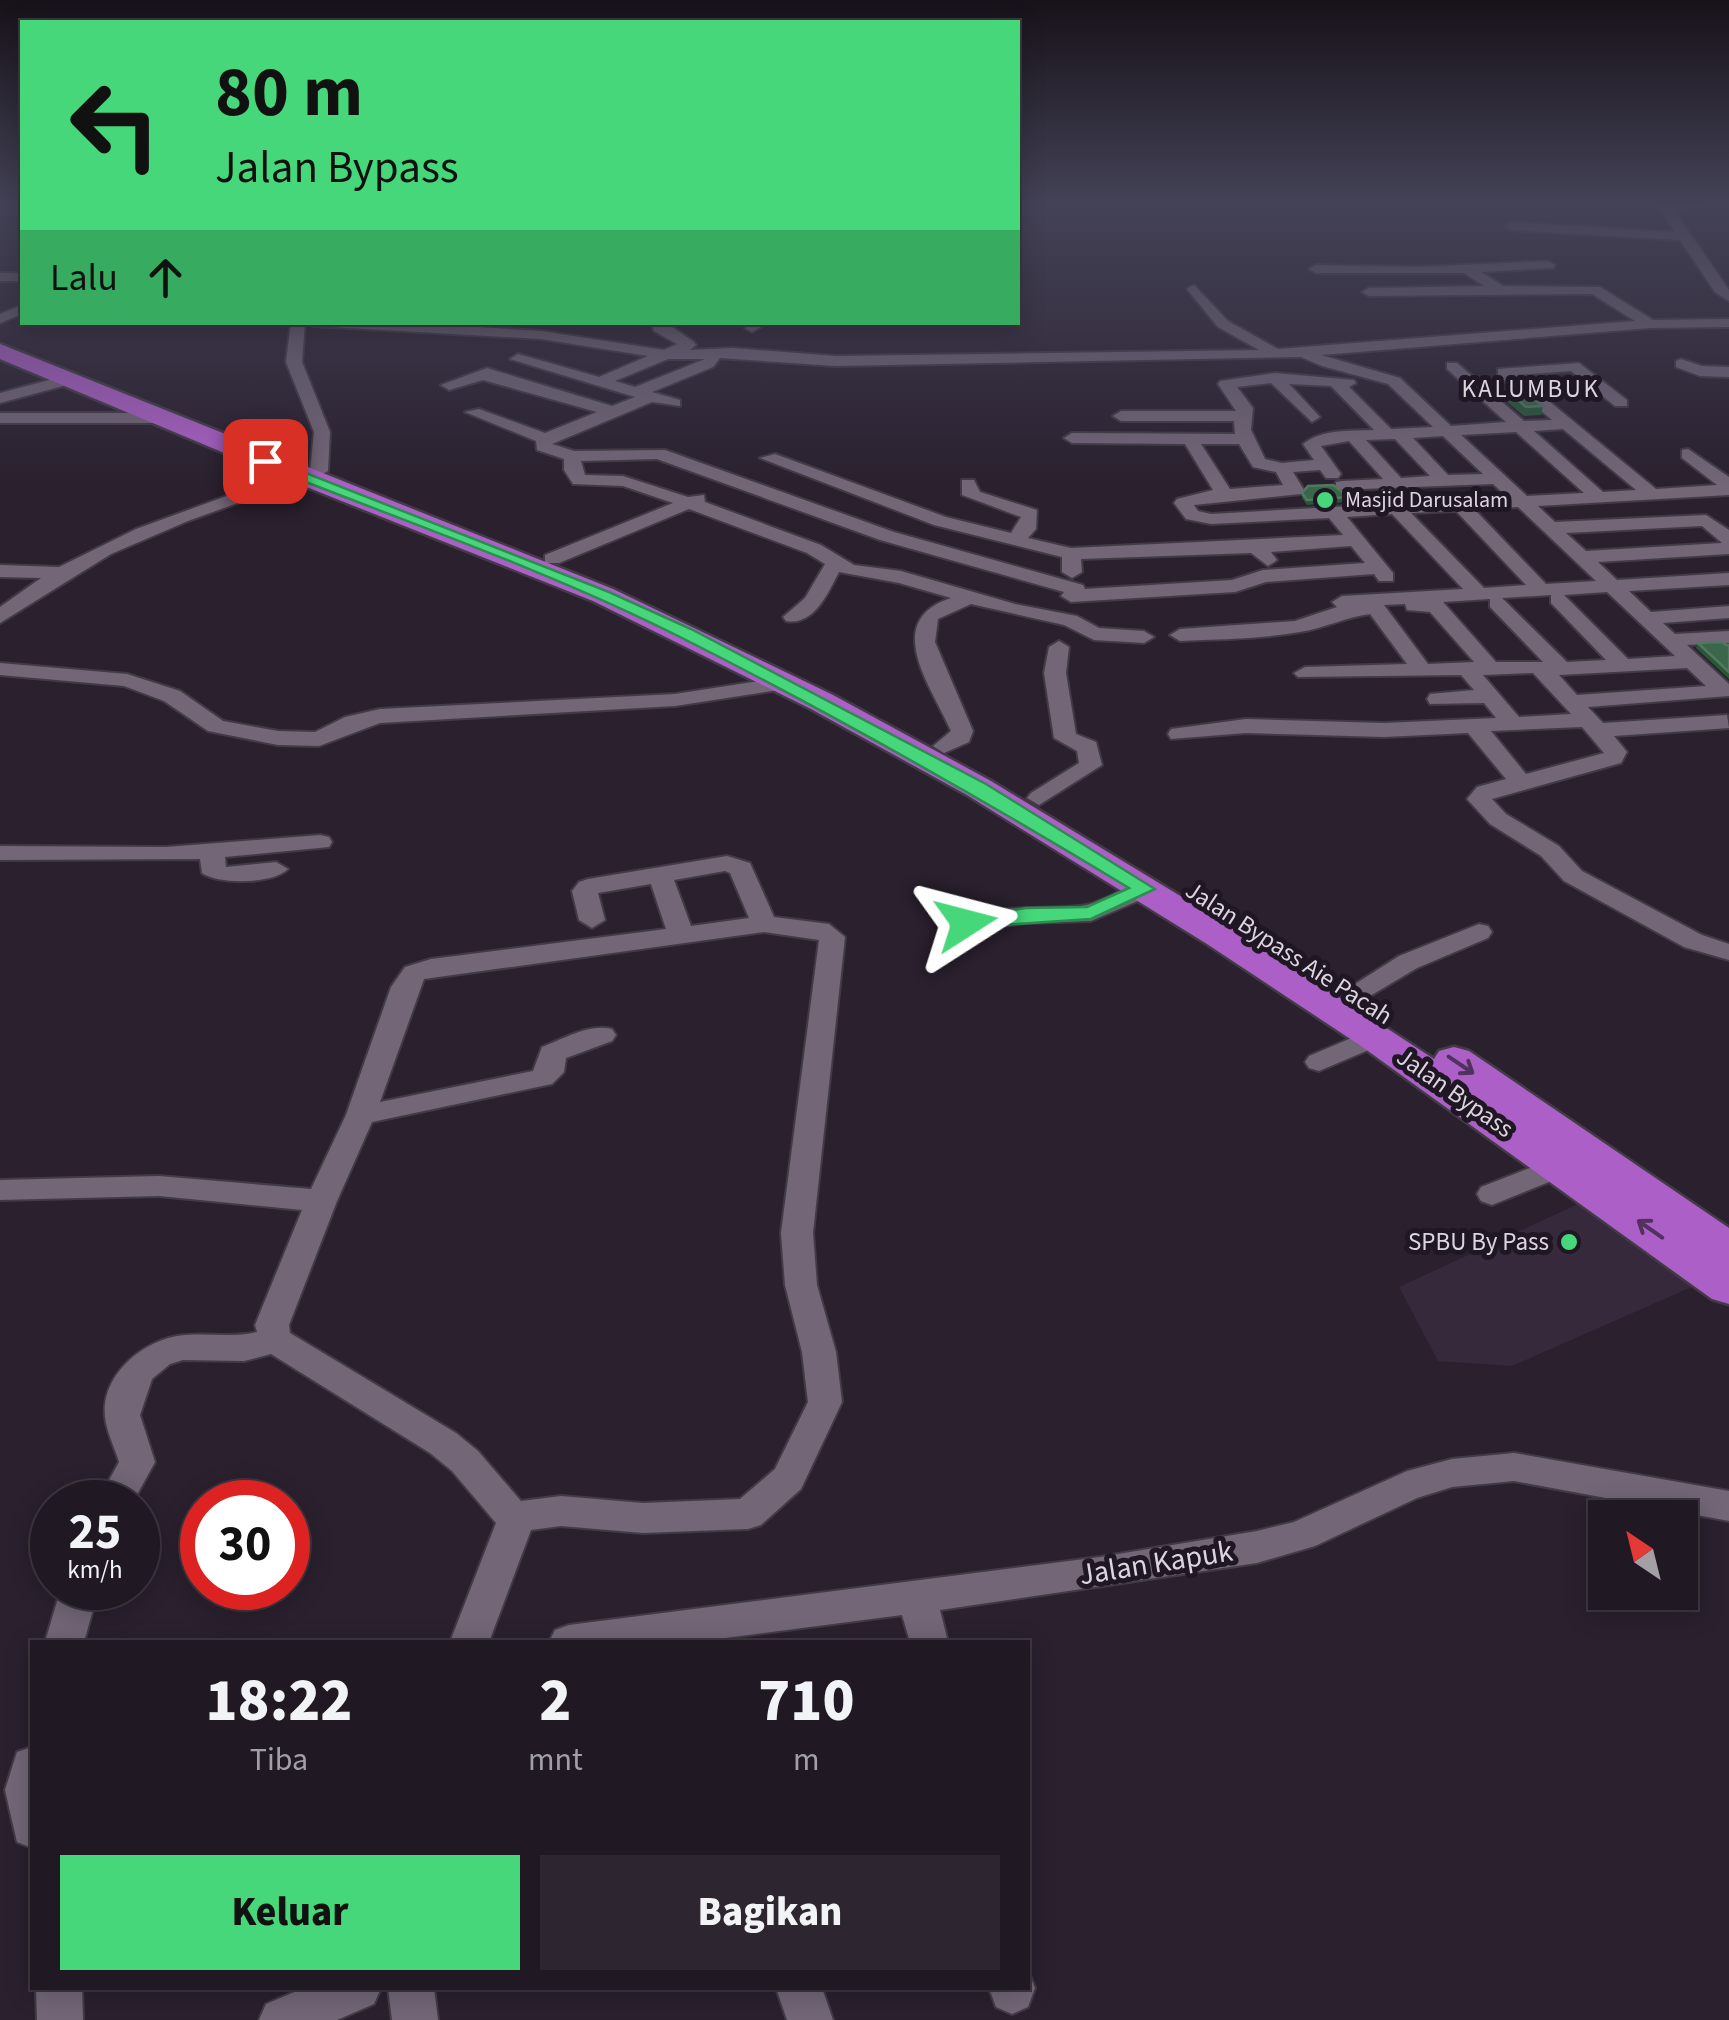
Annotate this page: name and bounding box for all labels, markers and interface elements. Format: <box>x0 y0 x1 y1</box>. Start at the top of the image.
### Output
text: 80 m <box>215 43 363 143</box>
icon: left <box>50 60 180 190</box>
text: Jalan Bypass <box>215 136 459 200</box>
icon: ahead <box>138 250 193 305</box>
text: Lalu <box>50 251 118 305</box>
district label: KALUMBUK <box>1462 371 1600 407</box>
pin <box>223 419 308 504</box>
icon: arrive <box>238 434 293 489</box>
place label: Masjid Darusalam <box>1345 484 1508 516</box>
marker: Masjid Darusalam <box>1314 489 1336 511</box>
position arrow <box>914 871 1018 975</box>
street label: Jalan Bypass Aie Pacah <box>1178 872 1400 1034</box>
street label: Jalan Bypass <box>1389 1039 1521 1147</box>
one-way arrow <box>1446 1054 1474 1075</box>
one-way arrow <box>1637 1219 1664 1240</box>
place label: SPBU By Pass <box>1408 1224 1549 1260</box>
marker: SPBU By Pass <box>1558 1231 1580 1253</box>
speed limit sign: 30 <box>180 1480 310 1610</box>
text: 25 <box>69 1497 121 1568</box>
north arrow <box>1588 1500 1698 1610</box>
map controls <box>1588 1500 1698 1610</box>
street label: Jalan Kapuk <box>1076 1530 1236 1596</box>
text: km/h <box>67 1552 123 1588</box>
text: 18:22 <box>206 1659 352 1744</box>
text: 2 <box>539 1659 571 1744</box>
text: 710 <box>758 1659 854 1744</box>
text: Tiba <box>250 1737 308 1783</box>
text: mnt <box>528 1737 583 1783</box>
text: m <box>793 1737 820 1783</box>
button: Keluar <box>60 1855 520 1970</box>
button: Bagikan <box>540 1855 1000 1970</box>

